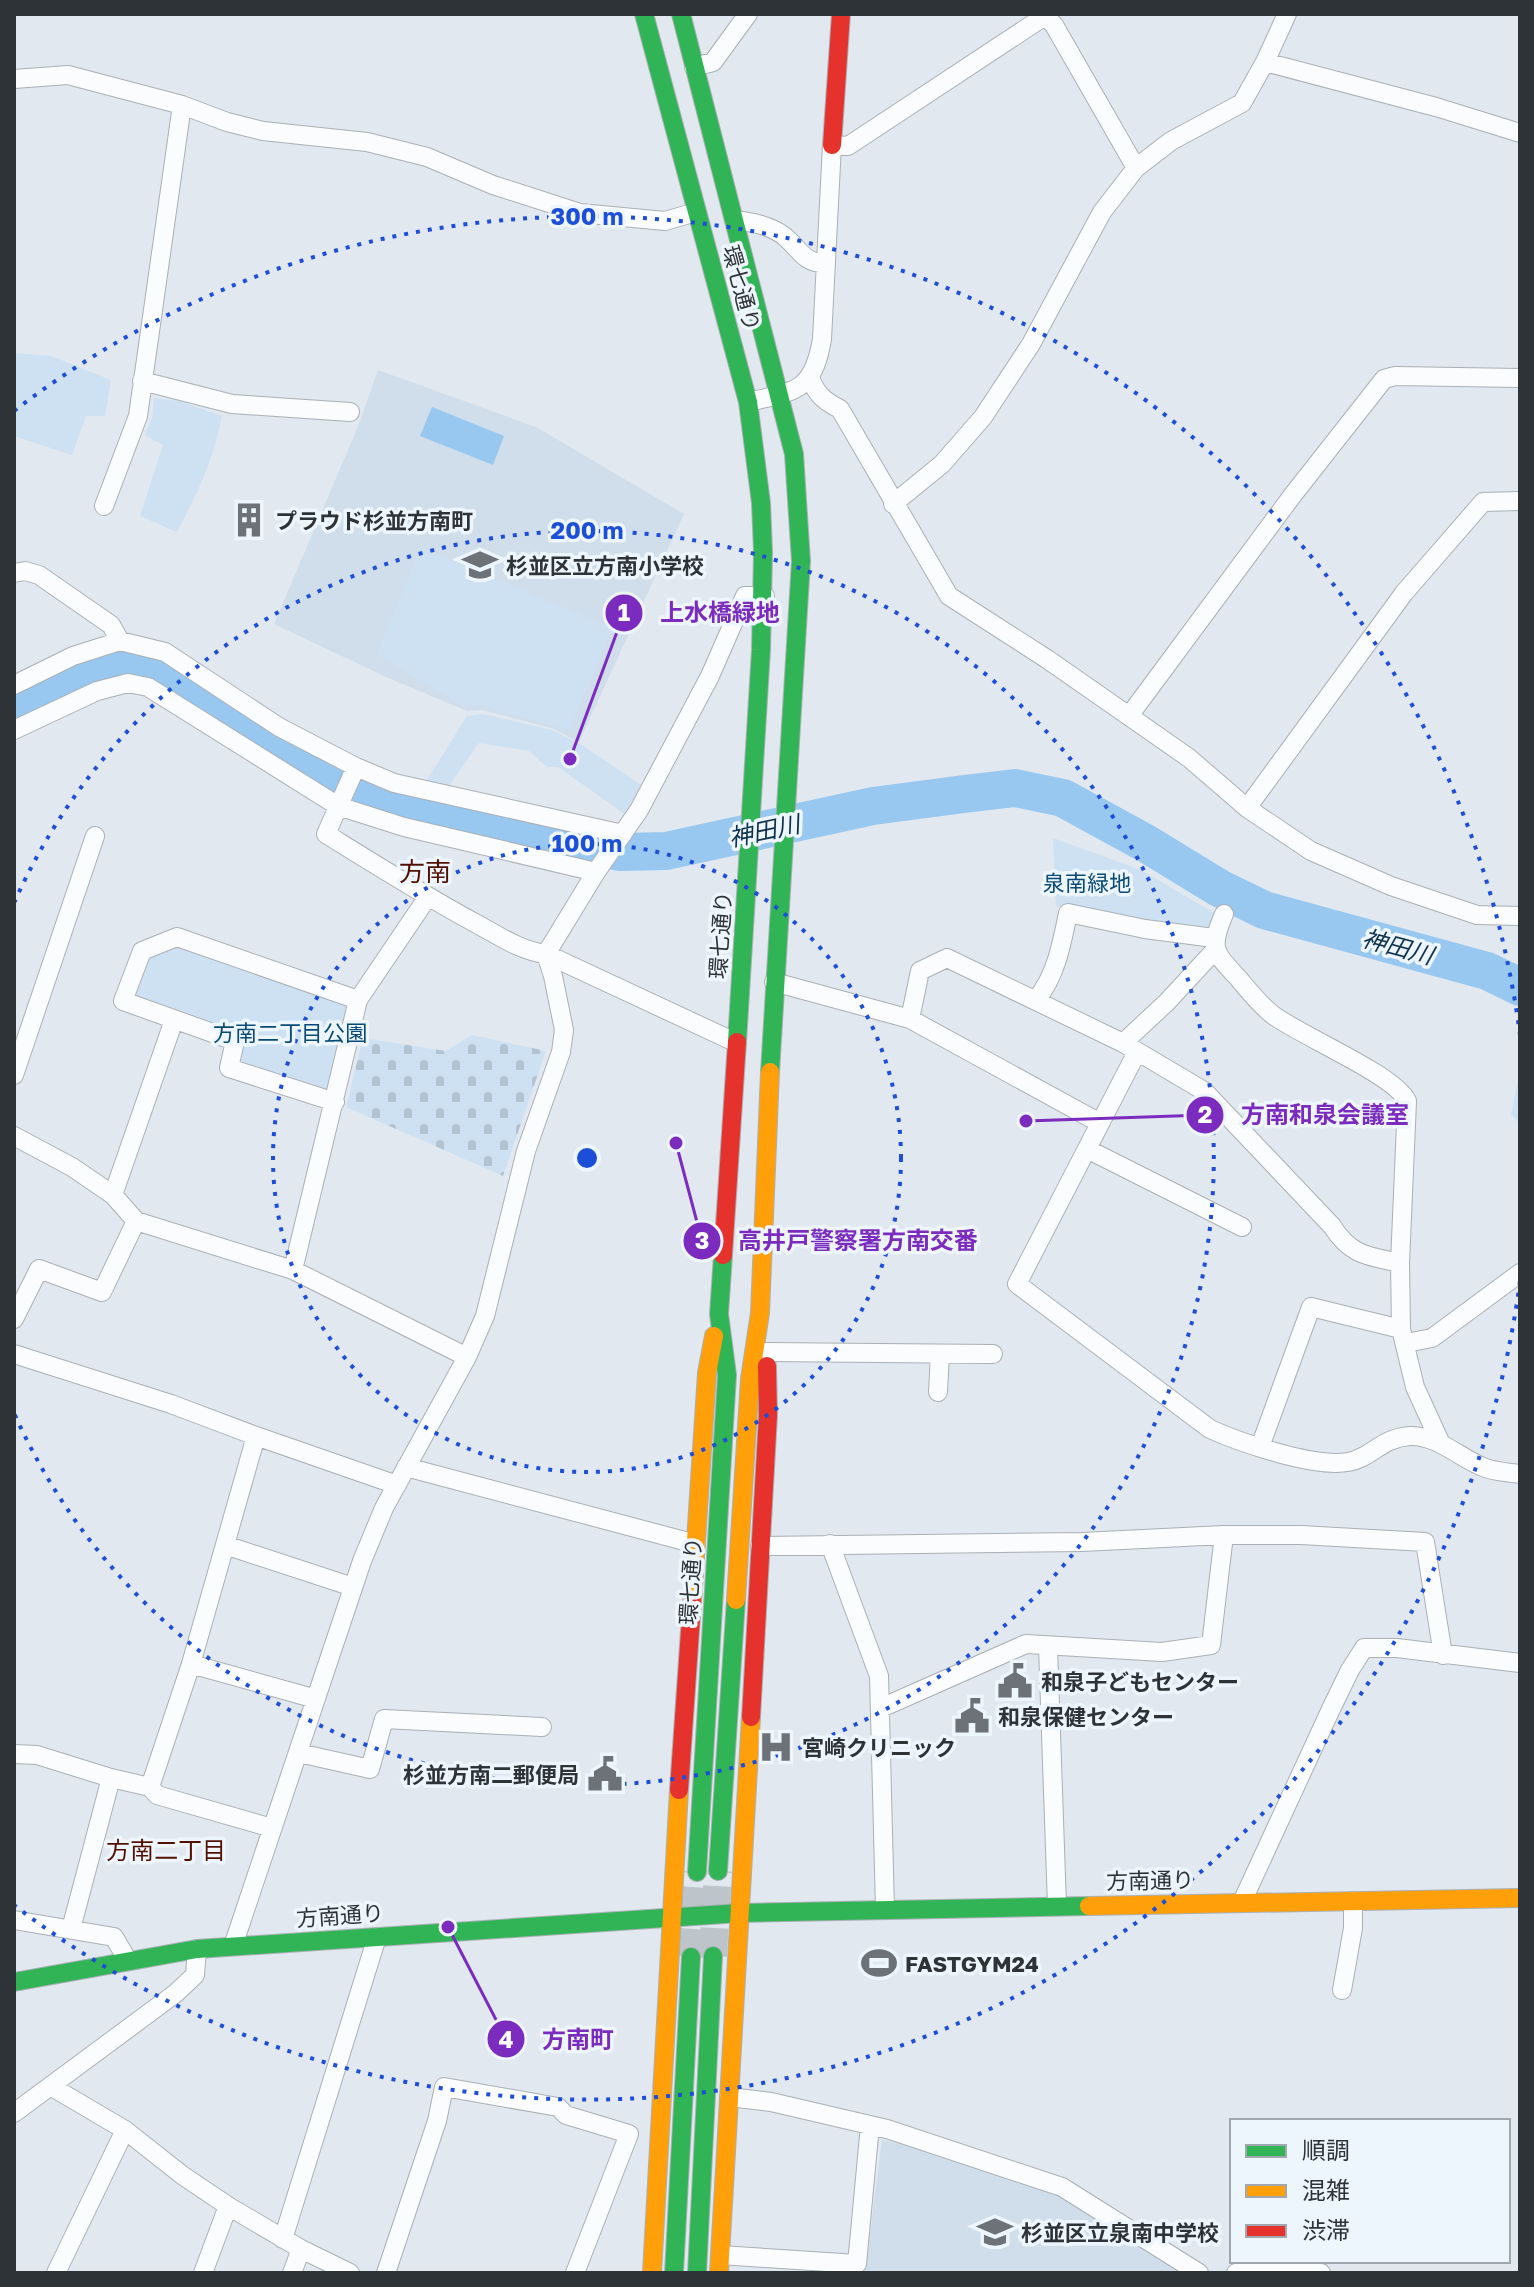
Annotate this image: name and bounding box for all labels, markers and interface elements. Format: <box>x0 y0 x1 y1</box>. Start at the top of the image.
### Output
text: 300 m <box>551 201 623 230</box>
street label: 環七通り <box>718 242 766 334</box>
building icon: プラウド杉並方南町 <box>230 501 268 539</box>
place label: プラウド杉並方南町 <box>275 507 473 534</box>
text: 200 m <box>551 515 623 544</box>
school or university icon: 杉並区立方南小学校 <box>461 546 499 584</box>
place label: 杉並区立方南小学校 <box>506 552 704 579</box>
callout: 上水橋緑地 <box>604 589 796 637</box>
text: 1 <box>618 597 630 626</box>
text: 上水橋緑地 <box>660 597 780 626</box>
water label: 神田川 <box>726 808 805 852</box>
text: 100 m <box>552 828 622 857</box>
district label: 方南 <box>399 856 451 887</box>
park label: 泉南緑地 <box>1043 869 1131 896</box>
street label: 環七通り <box>703 890 737 980</box>
water label: 神田川 <box>1359 923 1439 970</box>
park label: 方南二丁目公園 <box>213 1019 367 1046</box>
callout: 方南和泉会議室 <box>1185 1091 1425 1139</box>
text: 2 <box>1198 1099 1212 1128</box>
text: 方南和泉会議室 <box>1241 1099 1409 1128</box>
centre of rings <box>573 1144 601 1172</box>
callout: 高井戸警察署方南交番 <box>682 1217 994 1265</box>
text: 3 <box>695 1225 709 1254</box>
text: 高井戸警察署方南交番 <box>738 1225 978 1254</box>
street label: 環七通り <box>673 1536 707 1626</box>
public building icon: 和泉子どもセンター <box>996 1662 1034 1700</box>
place label: 和泉子どもセンター <box>1041 1668 1239 1695</box>
public building icon: 和泉保健センター <box>953 1697 991 1735</box>
place label: 和泉保健センター <box>998 1703 1174 1730</box>
hospital icon: 宮崎クリニック <box>757 1728 795 1766</box>
place label: 宮崎クリニック <box>802 1734 956 1761</box>
public building icon: 杉並方南二郵便局 <box>586 1755 624 1793</box>
place label: 杉並方南二郵便局 <box>403 1761 579 1788</box>
district label: 方南二丁目 <box>106 1835 226 1864</box>
street label: 方南通り <box>1106 1866 1194 1894</box>
street label: 方南通り <box>295 1898 385 1932</box>
sports icon: FASTGYM24 <box>860 1944 898 1982</box>
place label: FASTGYM24 <box>905 1950 1039 1977</box>
callout: 方南町 <box>486 2015 630 2063</box>
text: 4 <box>499 2024 514 2053</box>
text: 方南町 <box>542 2024 614 2053</box>
legend <box>1230 2119 1510 2263</box>
text: 順調 <box>1302 2135 1350 2164</box>
text: 混雑 <box>1302 2175 1350 2204</box>
school or university icon: 杉並区立泉南中学校 <box>976 2213 1014 2251</box>
text: 渋滞 <box>1302 2215 1350 2244</box>
place label: 杉並区立泉南中学校 <box>1021 2219 1219 2246</box>

